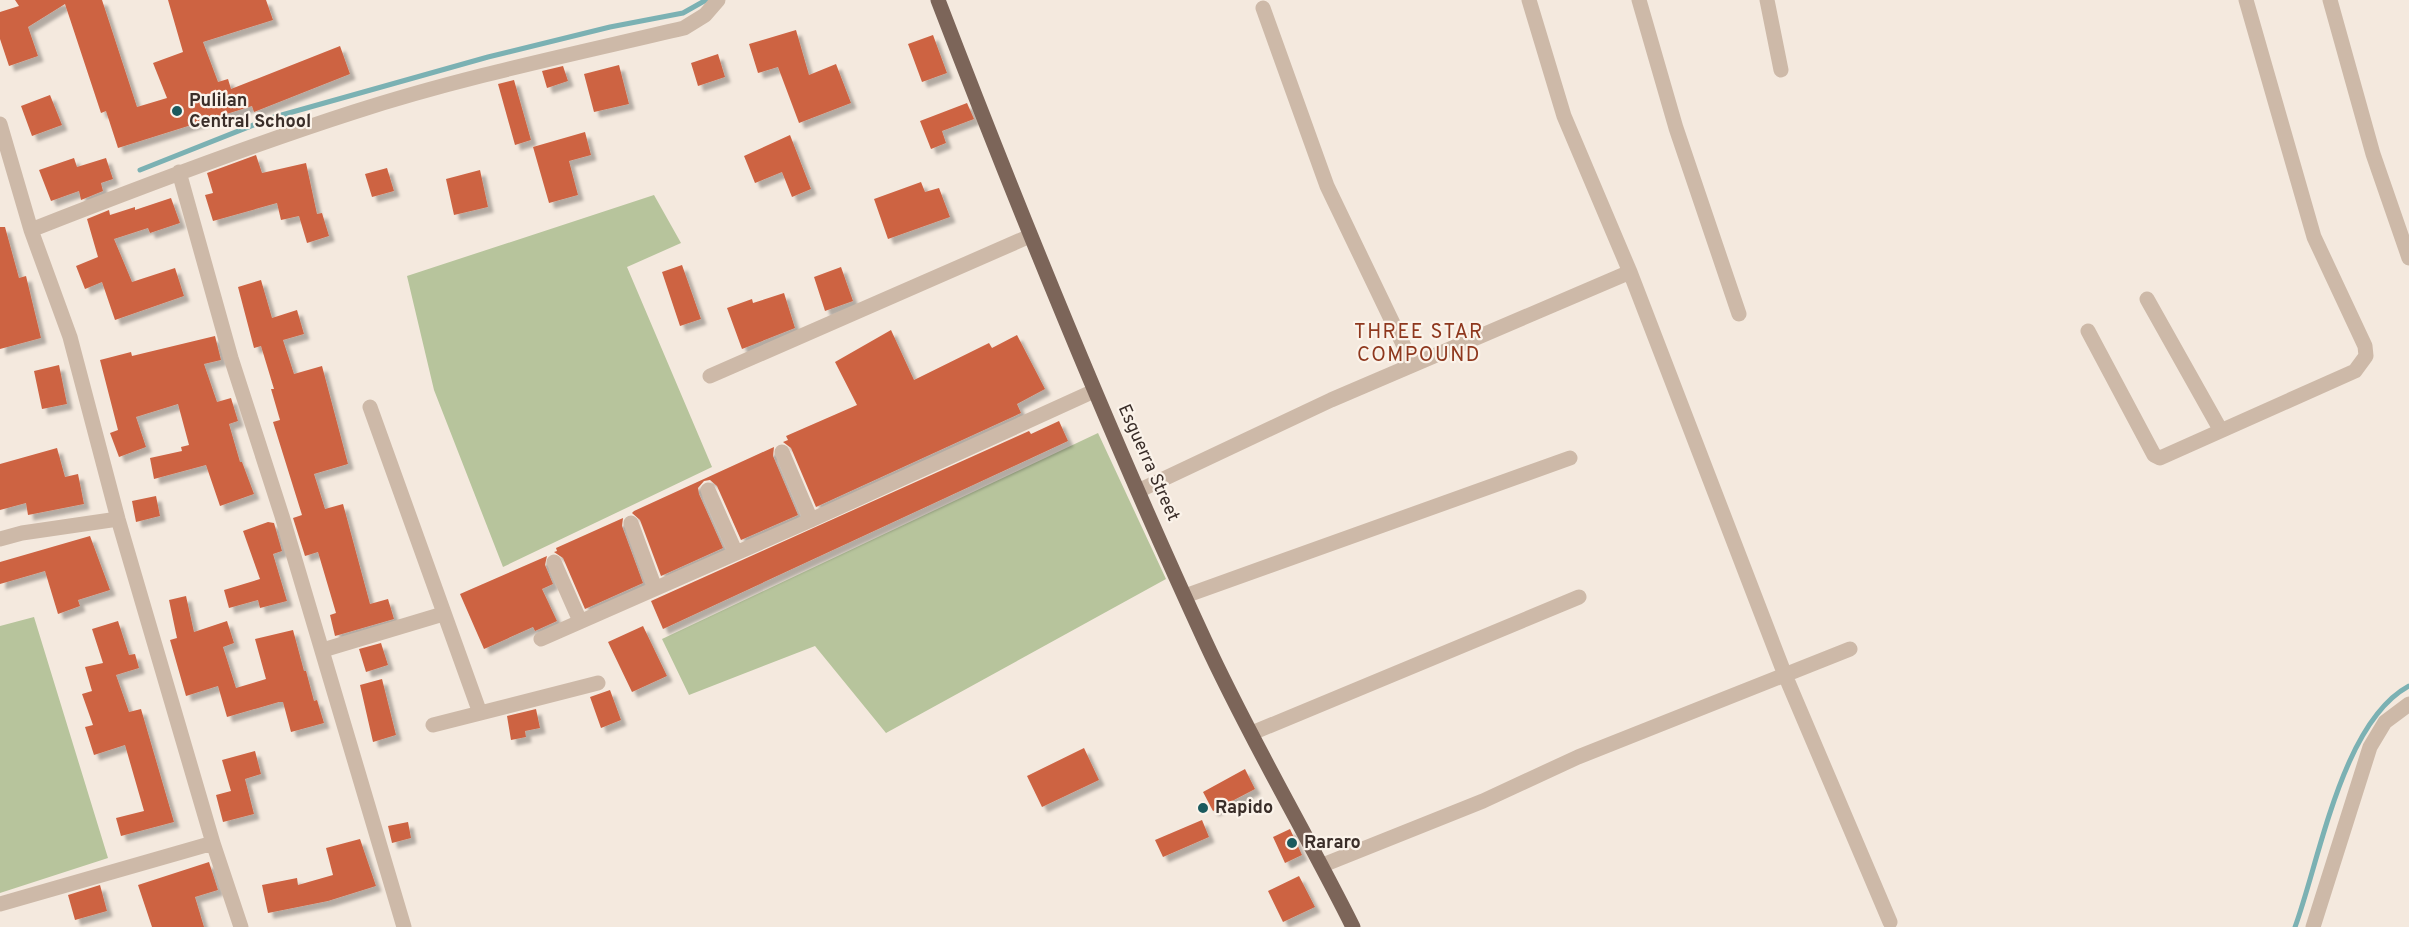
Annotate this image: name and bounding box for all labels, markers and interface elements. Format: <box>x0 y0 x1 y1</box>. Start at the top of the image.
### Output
place label: Pulilan Central School <box>189 90 311 134</box>
marker: Pulilan Central School <box>170 104 184 118</box>
district label: THREE STAR COMPOUND <box>1354 320 1484 369</box>
street label: Esguerra Street <box>1112 401 1184 525</box>
place label: Rapido <box>1215 797 1273 820</box>
marker: Rapido <box>1196 801 1210 815</box>
place label: Rararo <box>1304 832 1361 855</box>
marker: Rararo <box>1285 836 1299 850</box>

